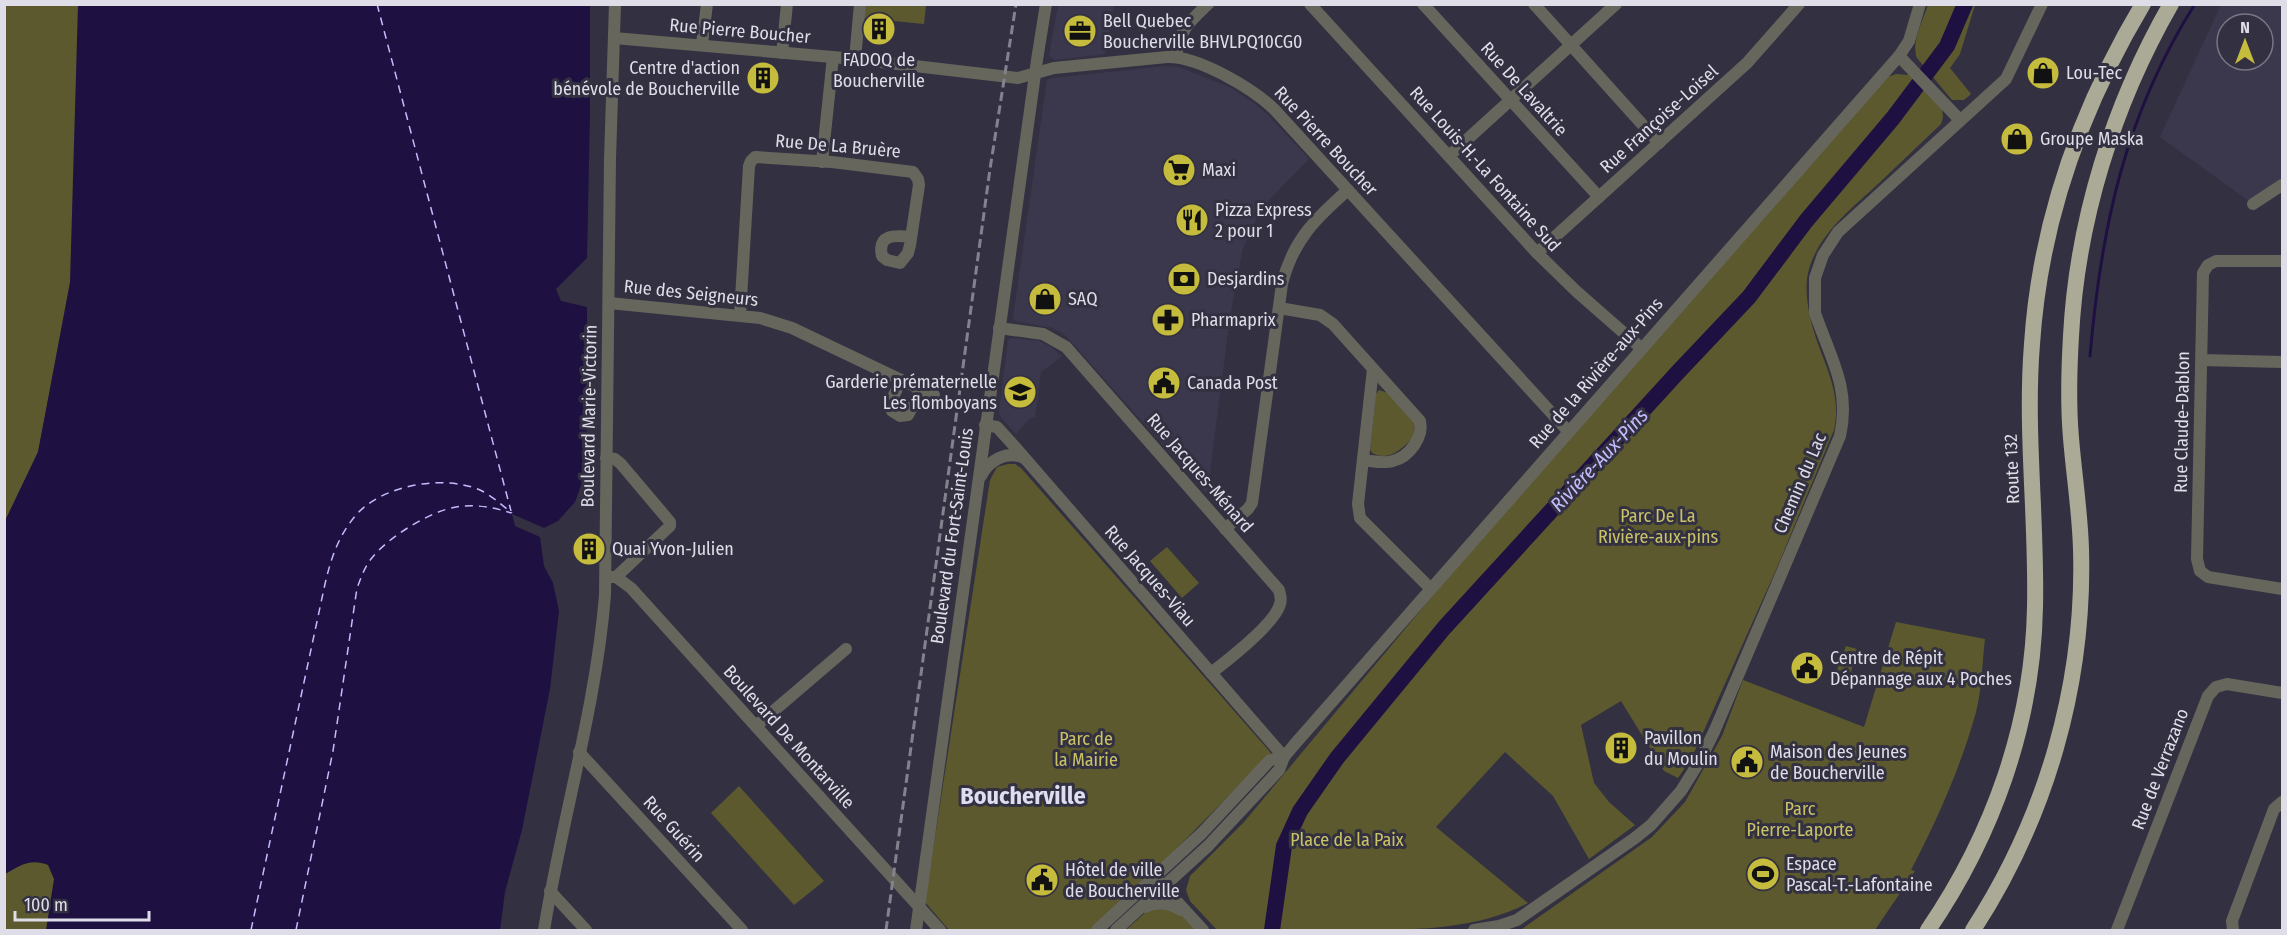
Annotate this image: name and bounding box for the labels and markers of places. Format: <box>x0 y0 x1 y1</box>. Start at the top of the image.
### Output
place label: Bell Quebec Boucherville BHVLPQ10CG0 <box>1103 10 1302 53</box>
building icon: FADOQ de Boucherville <box>861 11 897 47</box>
office icon: Bell Quebec Boucherville BHVLPQ10CG0 <box>1062 13 1098 49</box>
place label: FADOQ de Boucherville <box>833 49 925 92</box>
shop icon: Lou-Tec <box>2025 55 2061 91</box>
place label: Centre d'action bénévole de Boucherville <box>553 57 740 100</box>
building icon: Centre d'action bénévole de Boucherville <box>745 60 781 96</box>
place label: Lou-Tec <box>2066 62 2122 84</box>
shop icon: Groupe Maska <box>1999 121 2035 157</box>
place label: Groupe Maska <box>2040 128 2144 150</box>
supermarket icon: Maxi <box>1161 152 1197 188</box>
place label: Maxi <box>1202 159 1236 181</box>
place label: Pizza Express 2 pour 1 <box>1215 199 1312 242</box>
restaurant icon: Pizza Express 2 pour 1 <box>1174 202 1210 238</box>
bank icon: Desjardins <box>1166 261 1202 297</box>
place label: Desjardins <box>1207 268 1285 290</box>
shop icon: SAQ <box>1027 281 1063 317</box>
place label: SAQ <box>1068 288 1097 310</box>
pharmacy icon: Pharmaprix <box>1150 302 1186 338</box>
place label: Pharmaprix <box>1191 309 1276 331</box>
public building icon: Canada Post <box>1146 365 1182 401</box>
place label: Garderie prématernelle Les flomboyans <box>825 371 997 414</box>
place label: Canada Post <box>1187 372 1278 394</box>
school or university icon: Garderie prématernelle Les flomboyans <box>1002 374 1038 410</box>
building icon: Quai Yvon-Julien <box>571 531 607 567</box>
place label: Quai Yvon-Julien <box>612 538 734 560</box>
place label: Centre de Répit Dépannage aux 4 Poches <box>1830 647 2012 690</box>
public building icon: Centre de Répit Dépannage aux 4 Poches <box>1789 650 1825 686</box>
place label: Pavillon du Moulin <box>1644 727 1718 770</box>
building icon: Pavillon du Moulin <box>1603 730 1639 766</box>
place label: Maison des Jeunes de Boucherville <box>1770 741 1907 784</box>
public building icon: Maison des Jeunes de Boucherville <box>1729 744 1765 780</box>
place label: Espace Pascal-T.-Lafontaine <box>1786 853 1933 896</box>
sports icon: Espace Pascal-T.-Lafontaine <box>1745 856 1781 892</box>
place label: Hôtel de ville de Boucherville <box>1065 859 1180 902</box>
public building icon: Hôtel de ville de Boucherville <box>1024 862 1060 898</box>

